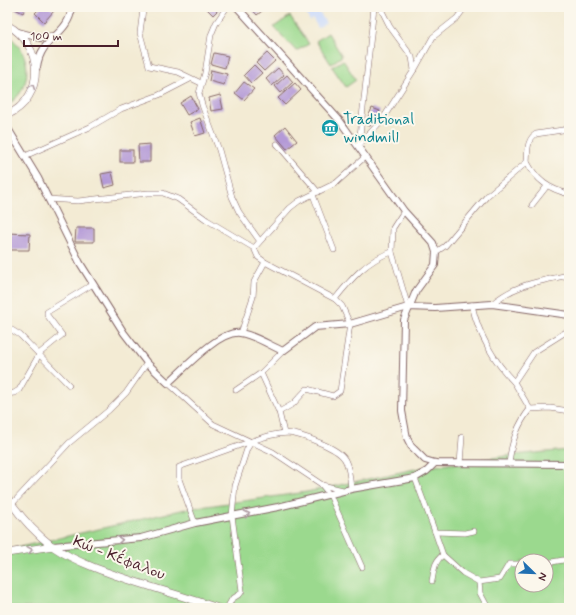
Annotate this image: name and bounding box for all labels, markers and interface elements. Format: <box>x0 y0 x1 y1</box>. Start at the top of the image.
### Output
scale bar <box>24 22 118 48</box>
text: 100 m <box>30 29 62 45</box>
one-way arrow <box>28 84 36 91</box>
place label: Traditional windmill <box>343 109 414 148</box>
museum icon: Traditional windmill <box>320 118 340 138</box>
one-way arrow <box>244 510 250 518</box>
street label: Κώ - Κέφαλου <box>70 530 168 585</box>
one-way arrow <box>117 536 123 545</box>
one-way arrow <box>27 547 33 555</box>
north arrow <box>514 553 554 593</box>
text: N <box>534 570 550 583</box>

